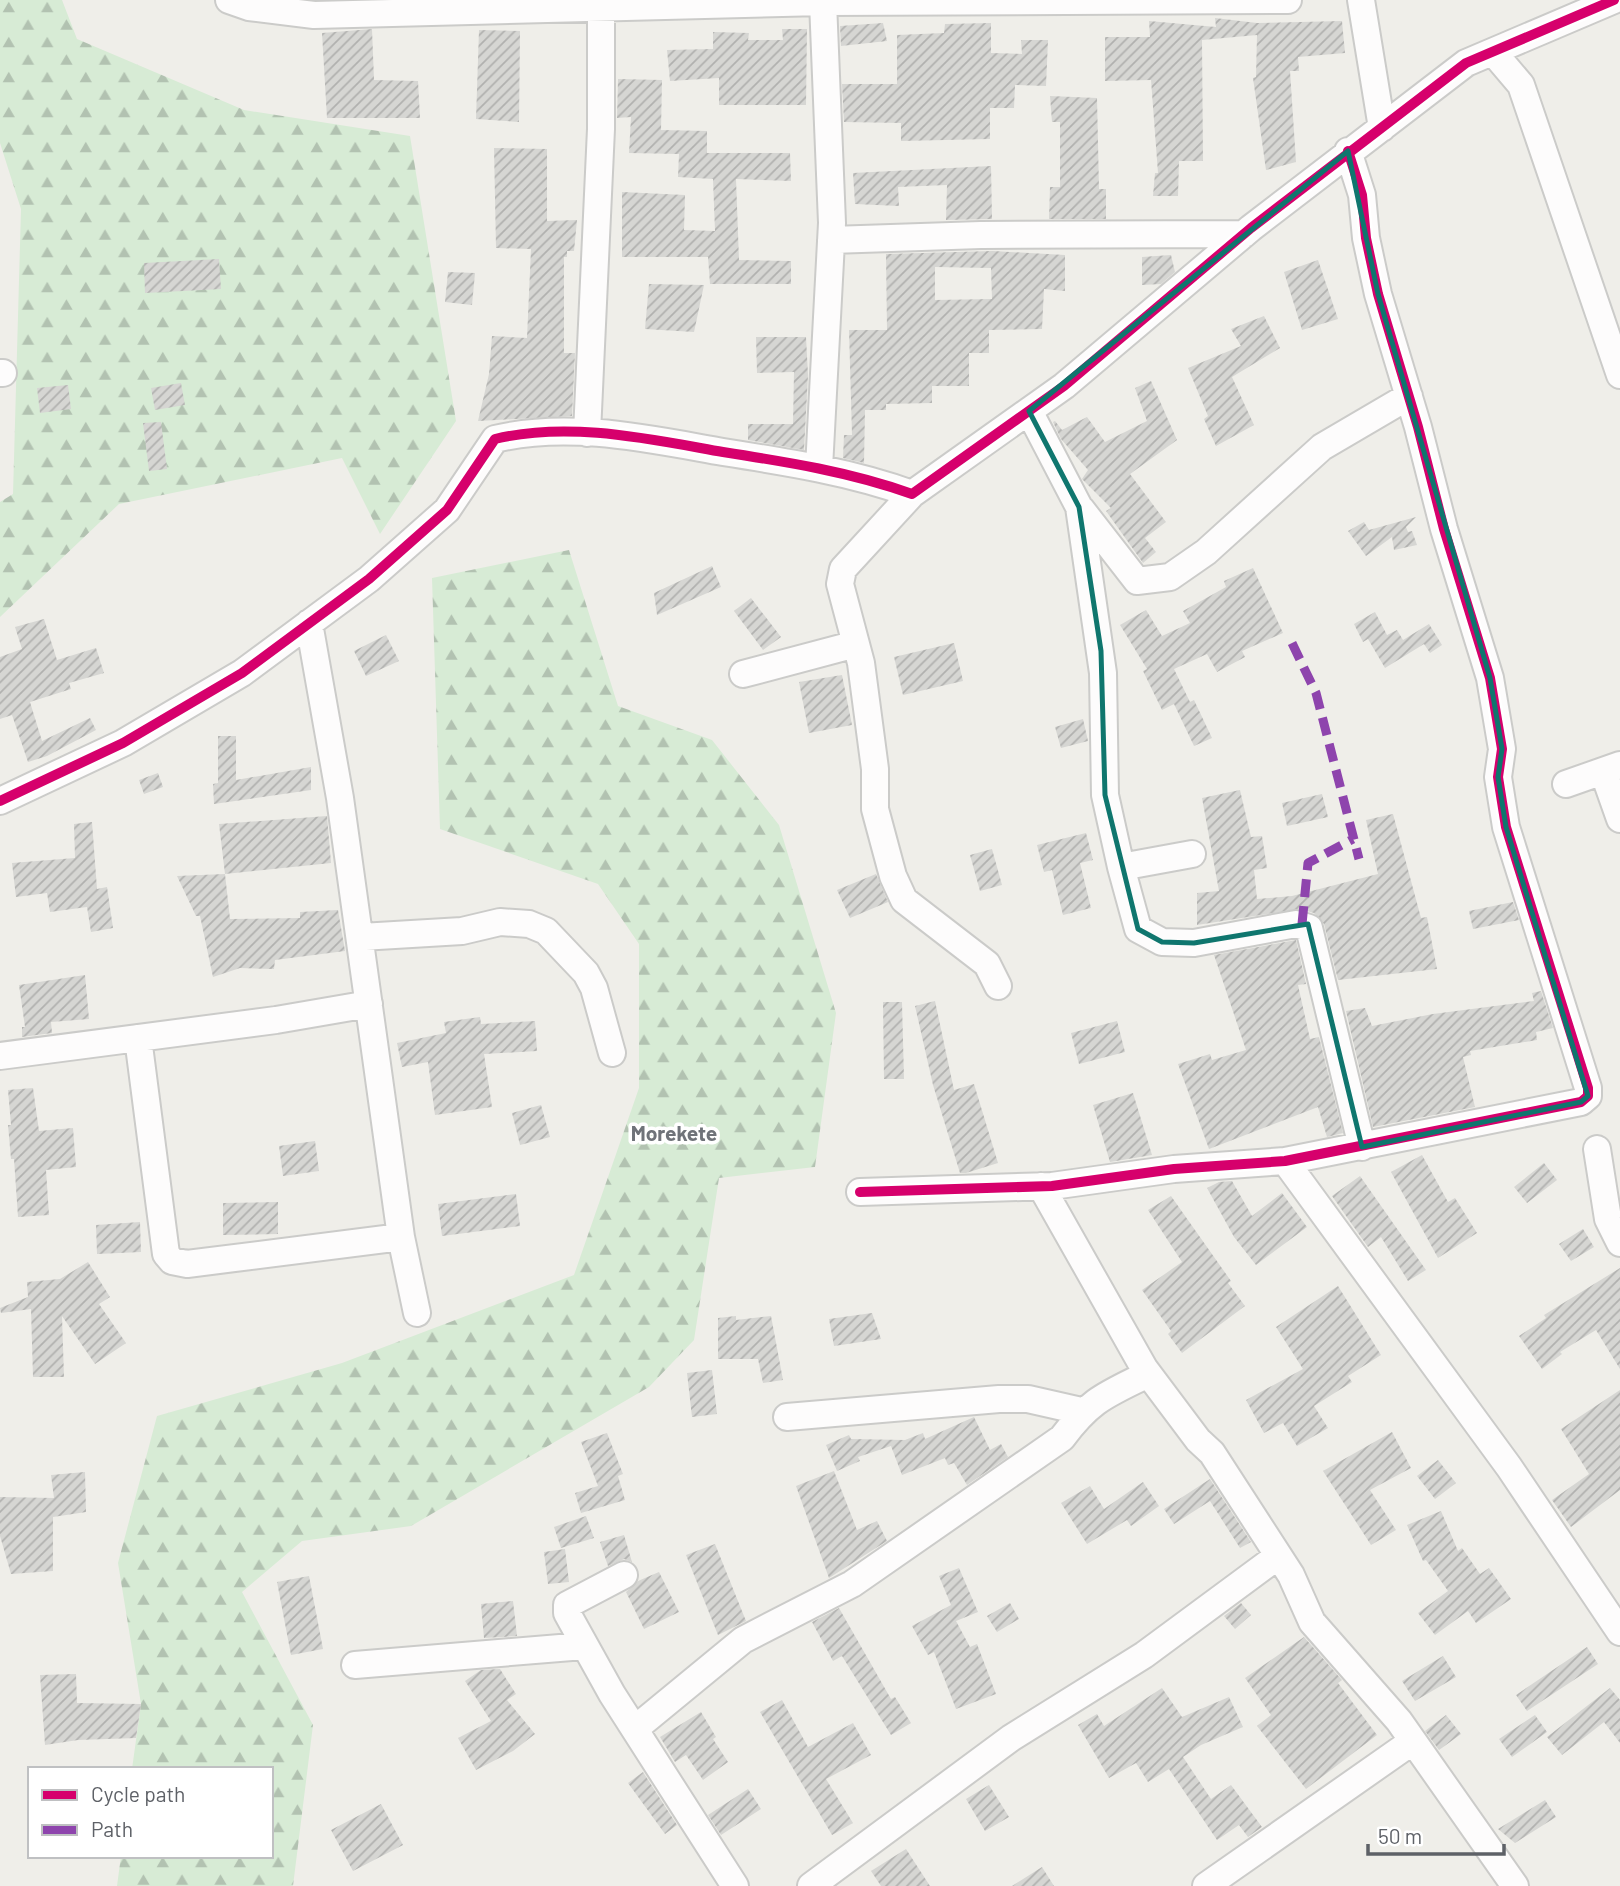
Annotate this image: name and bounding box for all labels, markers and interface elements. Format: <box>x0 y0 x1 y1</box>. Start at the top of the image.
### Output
district label: Morekete <box>631 1120 717 1145</box>
legend <box>28 1767 273 1858</box>
text: Cycle path <box>91 1781 185 1806</box>
scale bar <box>1368 1812 1504 1856</box>
text: Path <box>91 1816 133 1841</box>
text: 50 m <box>1378 1823 1422 1848</box>

